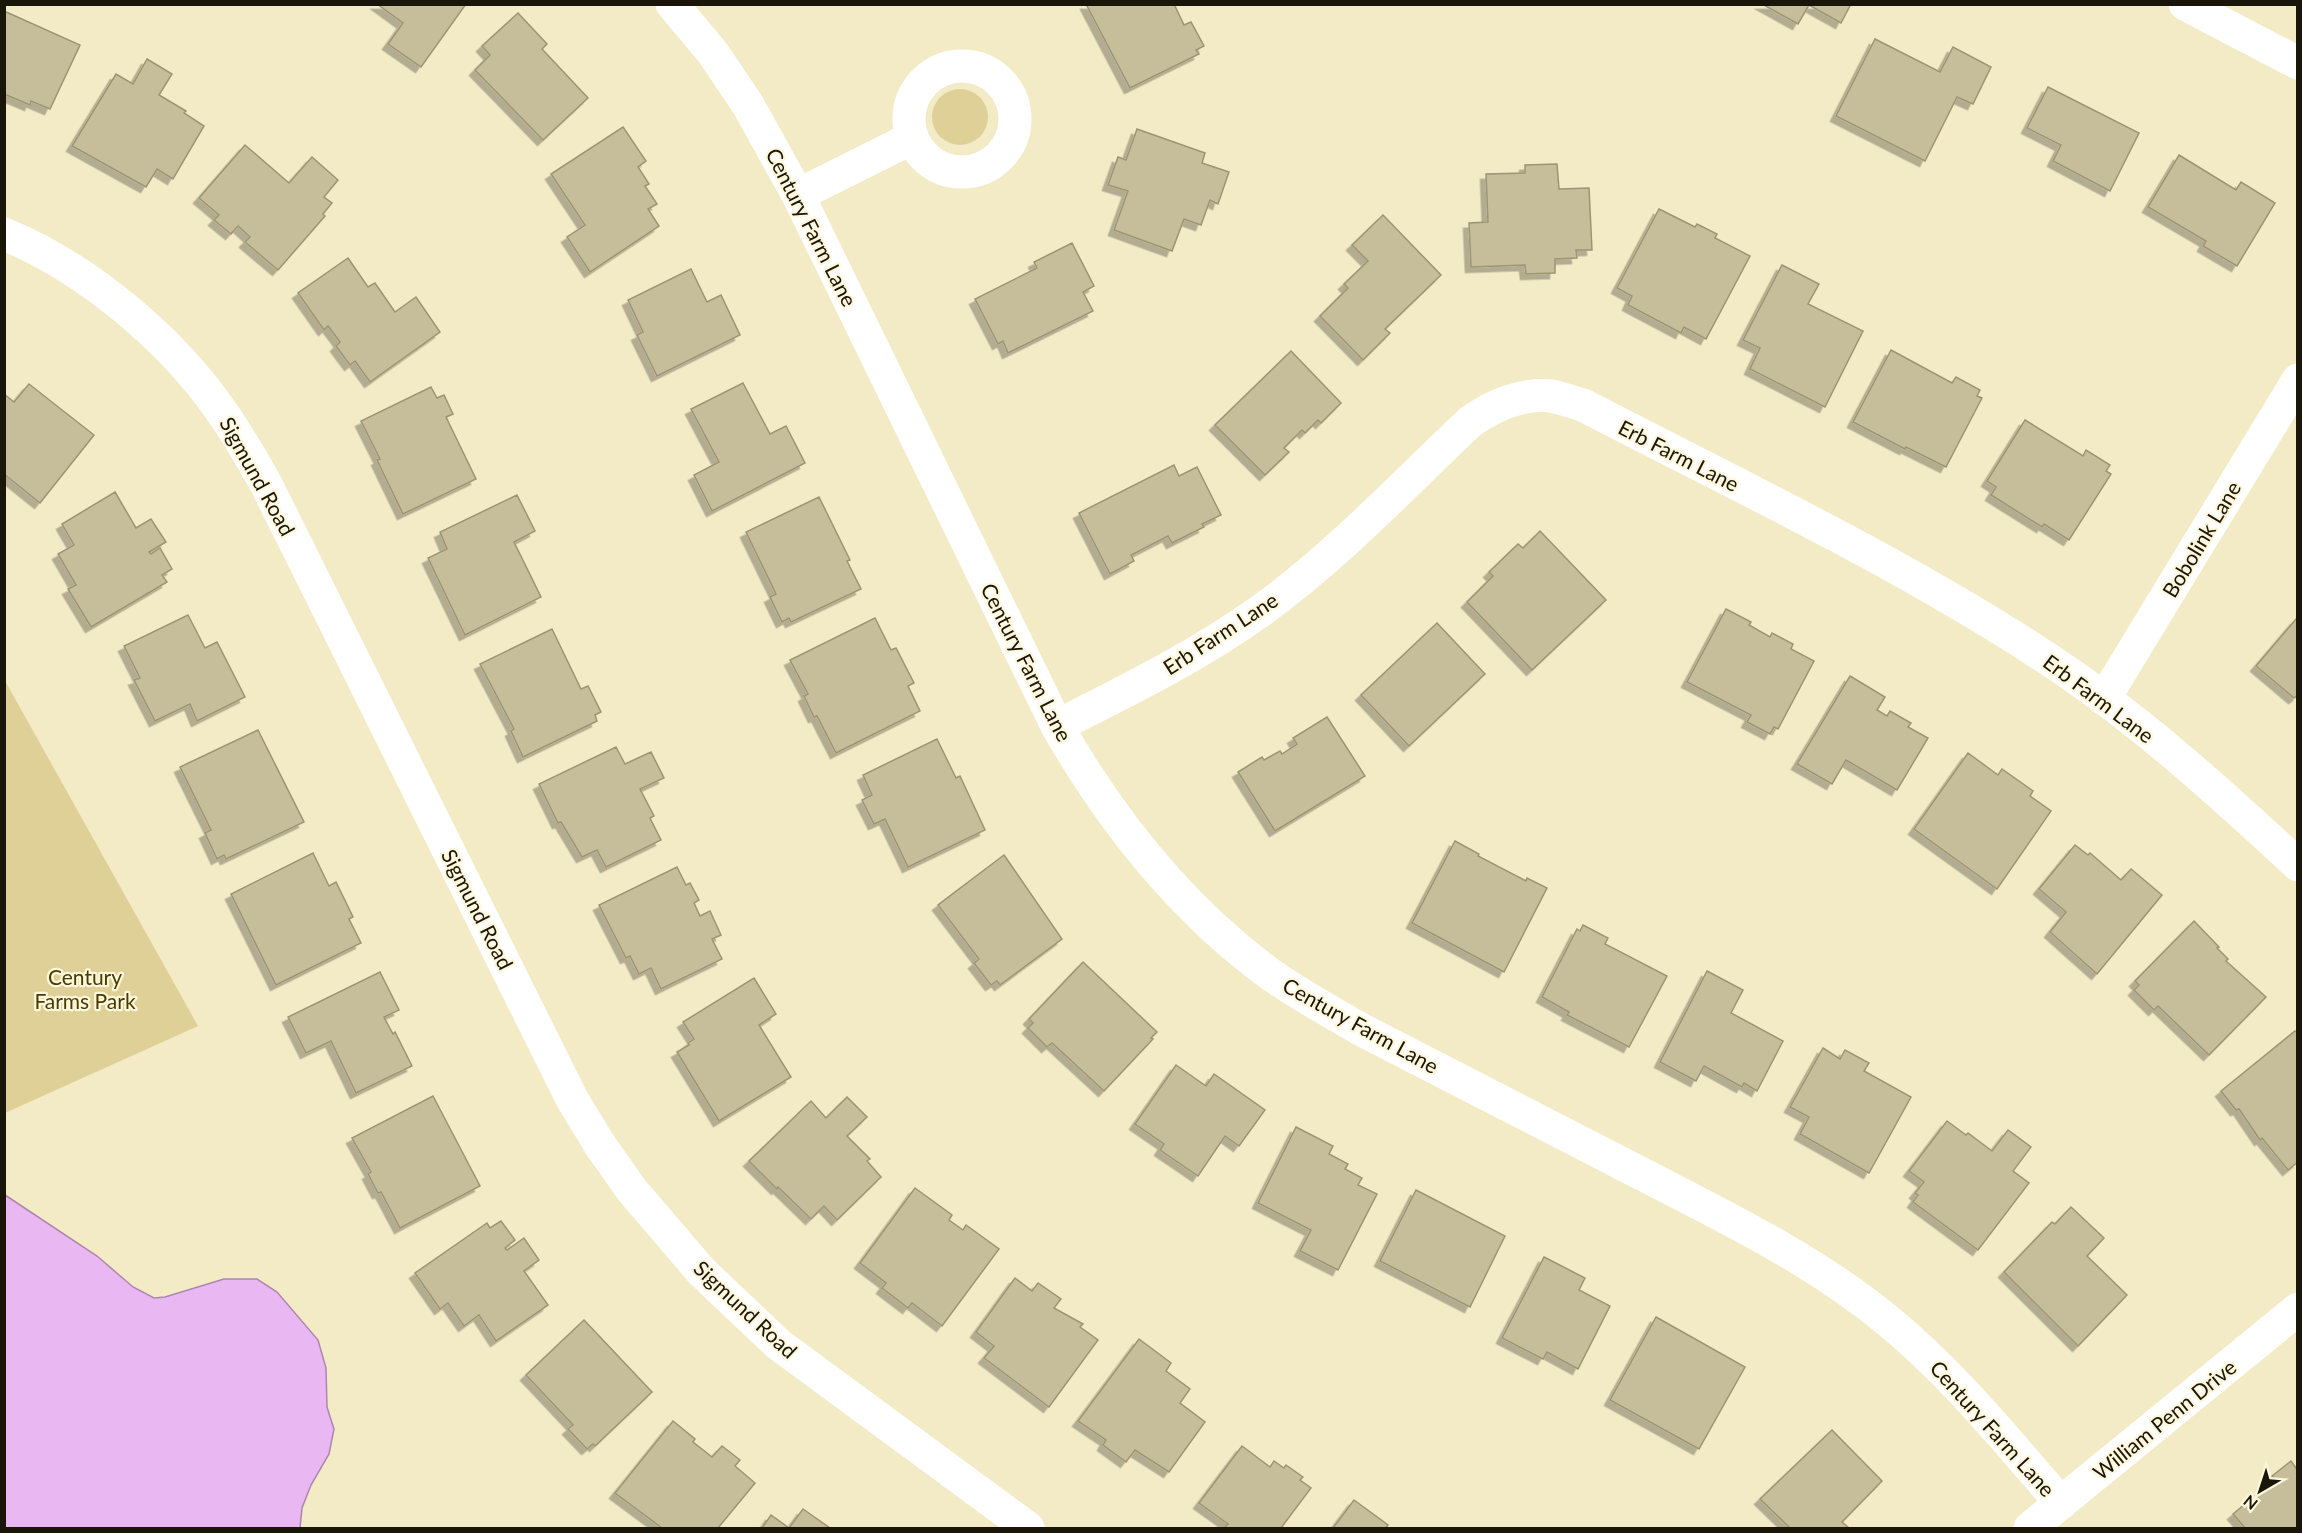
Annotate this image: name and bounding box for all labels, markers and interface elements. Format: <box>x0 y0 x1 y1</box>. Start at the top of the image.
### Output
street label: Century Farm Lane <box>761 144 863 310</box>
street label: Sigmund Road <box>215 412 301 540</box>
street label: Erb Farm Lane <box>1615 414 1743 496</box>
street label: Bobolink Lane <box>2157 477 2245 601</box>
street label: Century Farm Lane <box>976 579 1078 745</box>
street label: Erb Farm Lane <box>1158 587 1282 679</box>
street label: Erb Farm Lane <box>2039 648 2159 748</box>
street label: Sigmund Road <box>437 845 519 973</box>
park label: Century Farms Park <box>34 964 136 1013</box>
street label: Century Farm Lane <box>1279 972 1443 1078</box>
street label: Sigmund Road <box>689 1255 803 1363</box>
street label: William Penn Drive <box>2087 1354 2241 1484</box>
street label: Century Farm Lane <box>1925 1355 2061 1501</box>
north arrow <box>2230 1461 2290 1521</box>
text: N <box>2239 1492 2261 1514</box>

